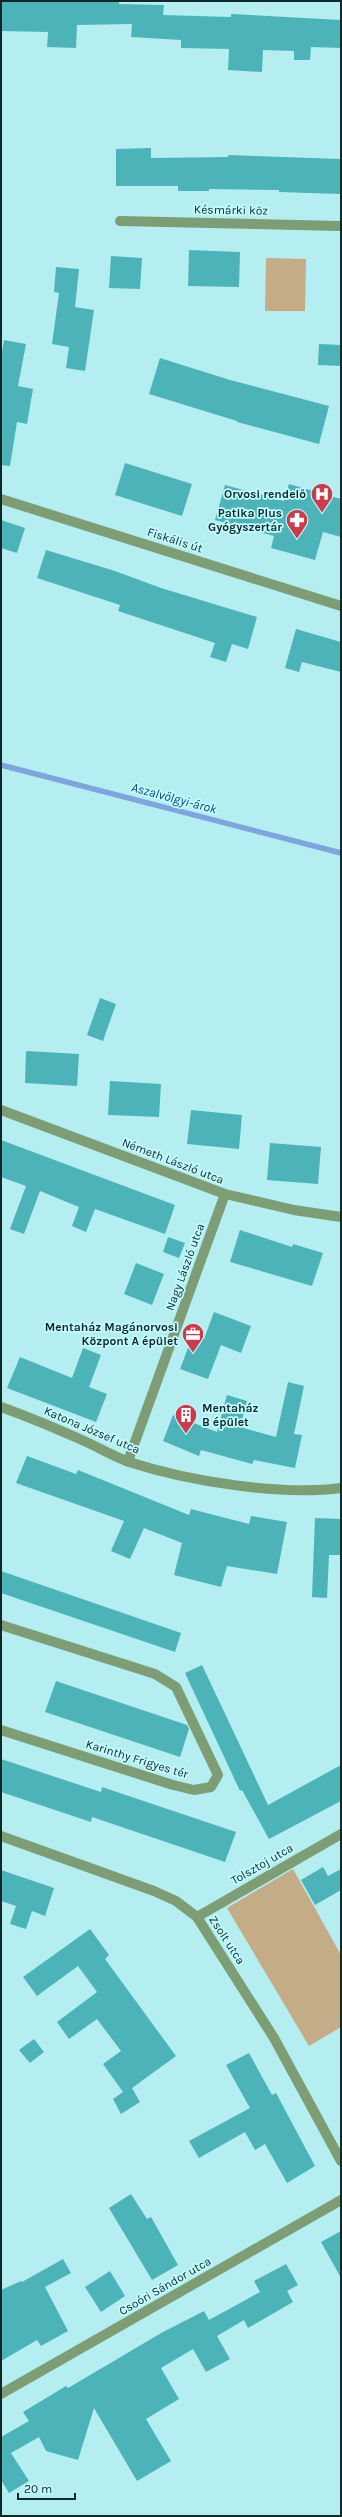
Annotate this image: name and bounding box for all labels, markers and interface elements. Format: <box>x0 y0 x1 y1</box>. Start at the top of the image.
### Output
street label: Késmárki köz <box>194 202 268 218</box>
hospital icon: Orvosi rendelő <box>309 481 335 514</box>
place label: Orvosi rendelő <box>224 487 306 501</box>
place label: Patika Plus Gyógyszertár <box>208 506 282 534</box>
pharmacy icon: Patika Plus Gyógyszertár <box>284 507 310 540</box>
street label: Fiskális út <box>146 524 205 556</box>
water label: Aszalvölgyi-árok <box>130 779 219 817</box>
street label: Németh László utca <box>120 1135 226 1187</box>
street label: Nagy László utca <box>163 1221 207 1313</box>
place label: Mentaház Magánorvosi Központ A épület <box>45 1320 178 1348</box>
office icon: Mentaház Magánorvosi Központ A épület <box>180 1321 206 1354</box>
place label: Mentaház B épület <box>202 1401 259 1429</box>
building icon: Mentaház B épület <box>173 1402 199 1435</box>
street label: Katona József utca <box>42 1403 142 1457</box>
street label: Karinthy Frigyes tér <box>84 1737 191 1781</box>
street label: Tolsztoj utca <box>229 1841 295 1887</box>
street label: Zsolt utca <box>206 1913 248 1967</box>
street label: Csoóri Sándor utca <box>116 2254 214 2318</box>
scale bar <box>18 2475 75 2501</box>
text: 20 m <box>24 2482 52 2496</box>

